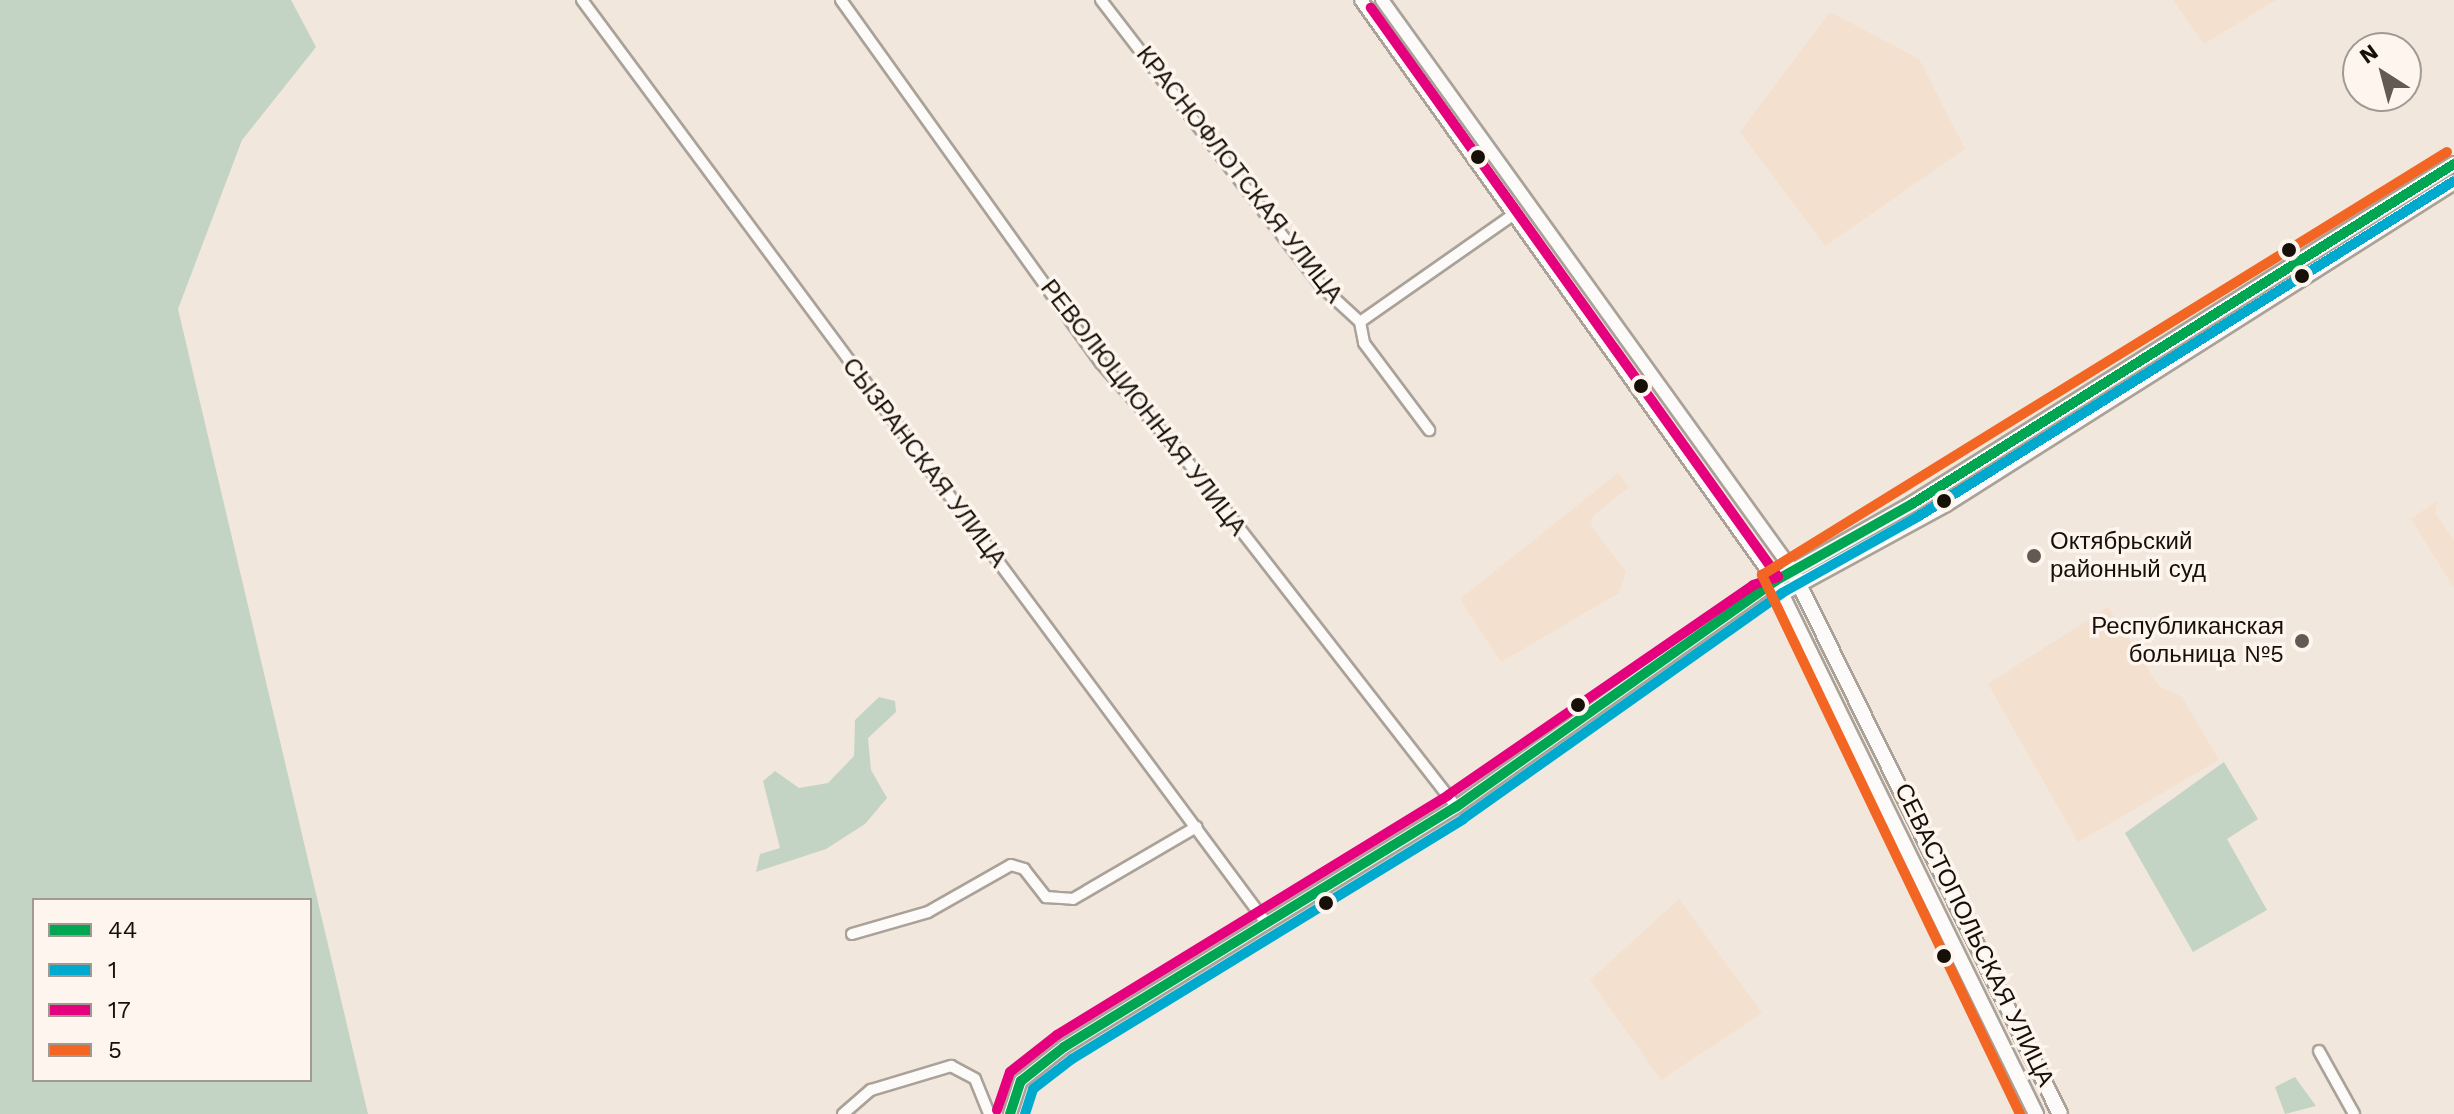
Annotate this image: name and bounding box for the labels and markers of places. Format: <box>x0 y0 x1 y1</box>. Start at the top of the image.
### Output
unlabelled marker <box>1470 149 1486 165</box>
unlabelled marker <box>2281 242 2297 258</box>
unlabelled marker <box>2294 268 2310 284</box>
unlabelled marker <box>1633 378 1649 394</box>
unlabelled marker <box>1936 493 1952 509</box>
place label: Октябрьский районный суд <box>2050 528 2206 584</box>
marker: Октябрьский районный суд <box>2025 547 2043 565</box>
place label: Республиканская больница №5 <box>2091 613 2284 669</box>
marker: Республиканская больница №5 <box>2291 630 2313 652</box>
unlabelled marker <box>1570 697 1586 713</box>
unlabelled marker <box>1318 895 1334 911</box>
unlabelled marker <box>1936 948 1952 964</box>

